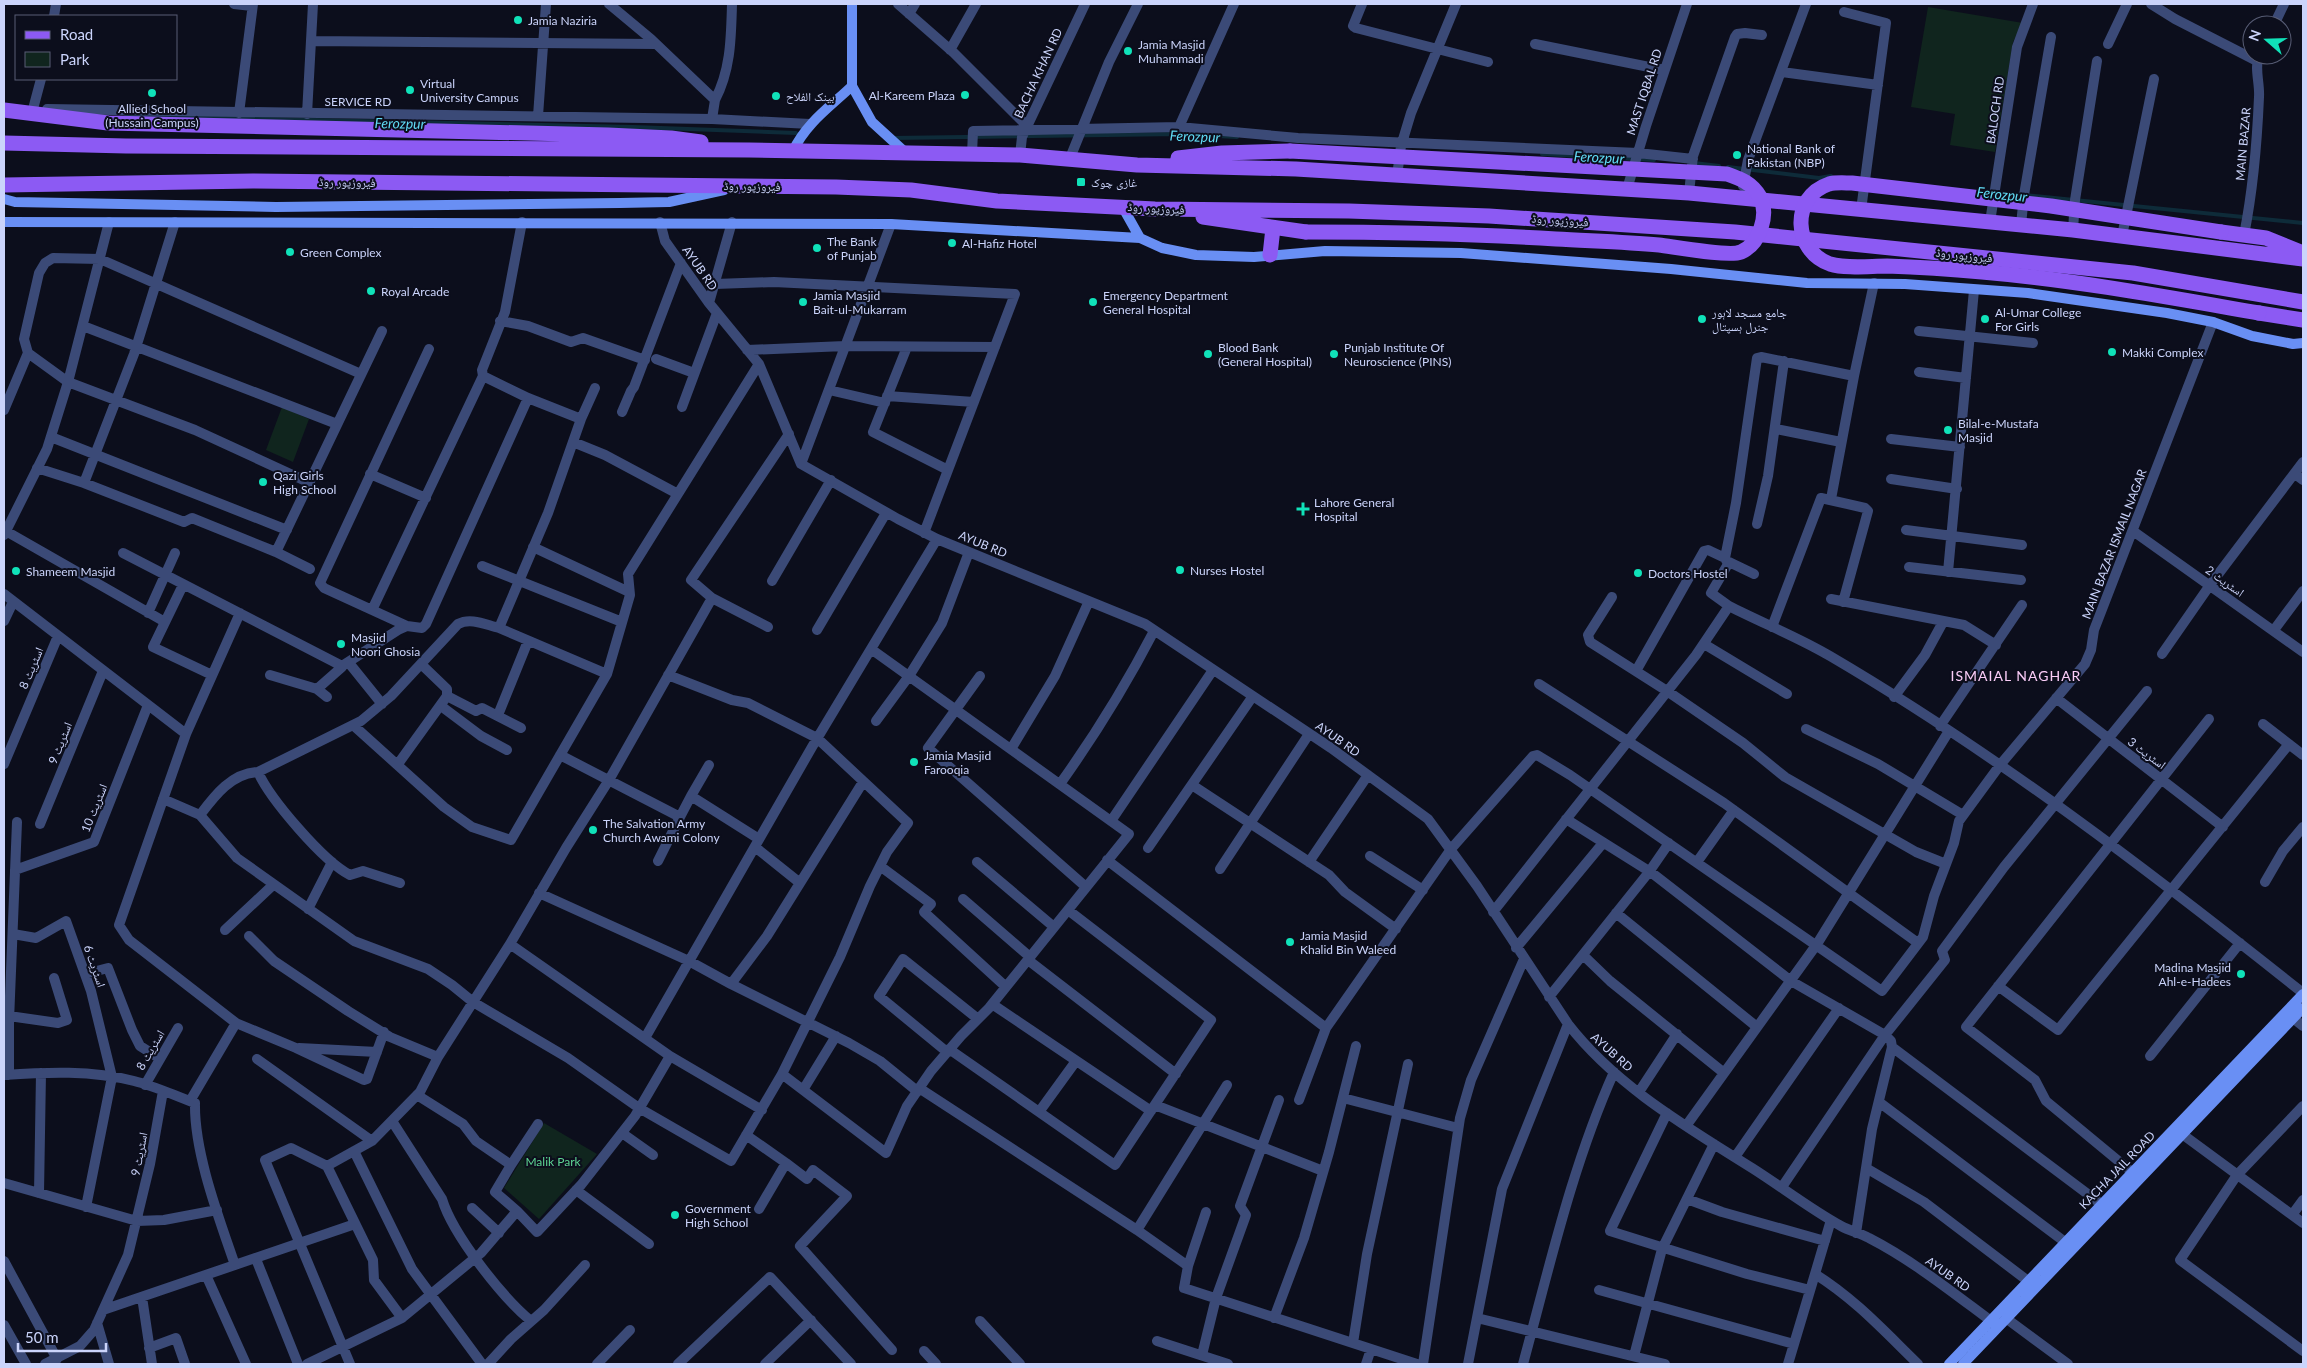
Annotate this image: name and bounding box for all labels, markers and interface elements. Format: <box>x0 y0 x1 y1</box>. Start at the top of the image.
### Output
place label: Jamia Naziria <box>528 13 597 28</box>
marker: Jamia Naziria <box>512 14 524 26</box>
legend <box>15 15 178 80</box>
north arrow <box>2242 15 2292 65</box>
text: Road <box>60 25 93 43</box>
street label: BACHA KHAN RD <box>1011 26 1065 120</box>
text: N <box>2244 27 2264 43</box>
place label: Jamia Masjid Muhammadi <box>1138 37 1205 66</box>
marker: Jamia Masjid Muhammadi <box>1122 45 1134 57</box>
street label: MAST IQBAL RD <box>1623 47 1665 137</box>
text: Park <box>60 50 90 68</box>
street label: BALOCH RD <box>1983 75 2007 145</box>
place label: Virtual University Campus <box>420 76 519 105</box>
marker: Virtual University Campus <box>404 84 416 96</box>
marker: Allied School (Hussain Campus) <box>146 87 158 99</box>
place label: Al-Kareem Plaza <box>869 88 955 103</box>
place label: بینک الفلاح <box>786 89 835 104</box>
marker: Al-Kareem Plaza <box>959 89 971 101</box>
marker: بینک الفلاح <box>770 90 782 102</box>
street label: SERVICE RD <box>325 94 391 109</box>
place label: Allied School (Hussain Campus) <box>105 101 199 130</box>
street label: MAIN BAZAR <box>2232 106 2254 181</box>
water label: Ferozpur <box>375 114 426 132</box>
water label: Ferozpur <box>1169 127 1221 145</box>
place label: National Bank of Pakistan (NBP) <box>1747 141 1836 170</box>
water label: Ferozpur <box>1573 147 1625 167</box>
marker: National Bank of Pakistan (NBP) <box>1731 149 1743 161</box>
street label: فیروزپور روڈ <box>318 174 376 190</box>
place label: غازی چوک <box>1091 175 1137 190</box>
marker: غازی چوک <box>1075 176 1087 188</box>
street label: فیروزپور روڈ <box>723 178 781 194</box>
water label: Ferozpur <box>1976 183 2028 205</box>
street label: فیروزپور روڈ <box>1127 199 1185 217</box>
street label: فیروزپور روڈ <box>1531 211 1589 230</box>
place label: The Bank of Punjab <box>827 234 877 263</box>
place label: Al-Hafiz Hotel <box>962 236 1037 251</box>
marker: Al-Hafiz Hotel <box>946 237 958 249</box>
marker: The Bank of Punjab <box>811 242 823 254</box>
street label: AYUB RD <box>679 243 721 293</box>
place label: Green Complex <box>300 245 382 260</box>
street label: فیروزپور روڈ <box>1935 245 1993 266</box>
marker: Green Complex <box>284 246 296 258</box>
place label: Royal Arcade <box>381 284 449 299</box>
marker: Royal Arcade <box>365 285 377 297</box>
place label: Jamia Masjid Bait-ul-Mukarram <box>813 288 907 317</box>
place label: Emergency Department General Hospital <box>1103 288 1229 317</box>
marker: Jamia Masjid Bait-ul-Mukarram <box>797 296 809 308</box>
marker: Emergency Department General Hospital <box>1087 296 1099 308</box>
place label: جامع مسجد لاہور جنرل ہسپتال <box>1711 305 1787 334</box>
place label: Al-Umar College For Girls <box>1995 305 2081 334</box>
marker: جامع مسجد لاہور جنرل ہسپتال <box>1696 313 1708 325</box>
marker: Al-Umar College For Girls <box>1979 313 1991 325</box>
place label: Blood Bank (General Hospital) <box>1218 340 1312 369</box>
place label: Punjab Institute Of Neuroscience (PINS) <box>1344 340 1451 369</box>
place label: Makki Complex <box>2122 345 2203 360</box>
marker: Makki Complex <box>2106 346 2118 358</box>
marker: Blood Bank (General Hospital) <box>1202 348 1214 360</box>
marker: Punjab Institute Of Neuroscience (PINS) <box>1328 348 1340 360</box>
place label: Bilal-e-Mustafa Masjid <box>1958 416 2039 445</box>
marker: Bilal-e-Mustafa Masjid <box>1942 424 1954 436</box>
street label: MAIN BAZAR ISMAIL NAGAR <box>2078 466 2150 621</box>
place label: Qazi Girls High School <box>273 468 336 497</box>
marker: Qazi Girls High School <box>257 476 269 488</box>
place label: Lahore General Hospital <box>1314 495 1394 524</box>
marker: Lahore General Hospital <box>1296 502 1310 516</box>
street label: AYUB RD <box>957 527 1009 561</box>
street label: اسٹریٹ 2 <box>2203 562 2247 600</box>
place label: Nurses Hostel <box>1190 563 1264 578</box>
place label: Shameem Masjid <box>26 564 115 579</box>
marker: Nurses Hostel <box>1174 564 1186 576</box>
marker: Shameem Masjid <box>10 565 22 577</box>
place label: Doctors Hostel <box>1648 566 1728 581</box>
marker: Doctors Hostel <box>1632 567 1644 579</box>
place label: Masjid Noori Ghosia <box>351 630 420 659</box>
marker: Masjid Noori Ghosia <box>335 638 347 650</box>
street label: اسٹریٹ 8 <box>16 645 47 691</box>
district label: ISMAIAL NAGHAR <box>1951 667 2081 684</box>
street label: AYUB RD <box>1313 718 1363 760</box>
street label: اسٹریٹ 9 <box>45 720 75 766</box>
street label: اسٹریٹ 3 <box>2125 734 2169 772</box>
place label: Jamia Masjid Farooqia <box>924 748 991 777</box>
marker: Jamia Masjid Farooqia <box>908 756 920 768</box>
street label: اسٹریٹ 10 <box>78 781 111 834</box>
place label: The Salvation Army Church Awami Colony <box>603 816 720 845</box>
marker: The Salvation Army Church Awami Colony <box>587 824 599 836</box>
place label: Jamia Masjid Khalid Bin Waleed <box>1300 928 1396 957</box>
marker: Jamia Masjid Khalid Bin Waleed <box>1284 936 1296 948</box>
street label: اسٹریٹ 6 <box>81 943 109 989</box>
place label: Madina Masjid Ahl-e-Hadees <box>2154 960 2231 989</box>
marker: Madina Masjid Ahl-e-Hadees <box>2235 968 2247 980</box>
street label: اسٹریٹ 8 <box>133 1027 168 1073</box>
street label: AYUB RD <box>1588 1029 1636 1075</box>
street label: KACHA JAIL ROAD <box>2076 1128 2158 1212</box>
street label: اسٹریٹ 9 <box>127 1131 151 1177</box>
park label: Malik Park <box>525 1154 582 1169</box>
place label: Government High School <box>685 1201 752 1230</box>
marker: Government High School <box>669 1209 681 1221</box>
street label: AYUB RD <box>1923 1253 1973 1295</box>
scale bar <box>18 1320 105 1352</box>
text: 50 m <box>25 1328 59 1346</box>

